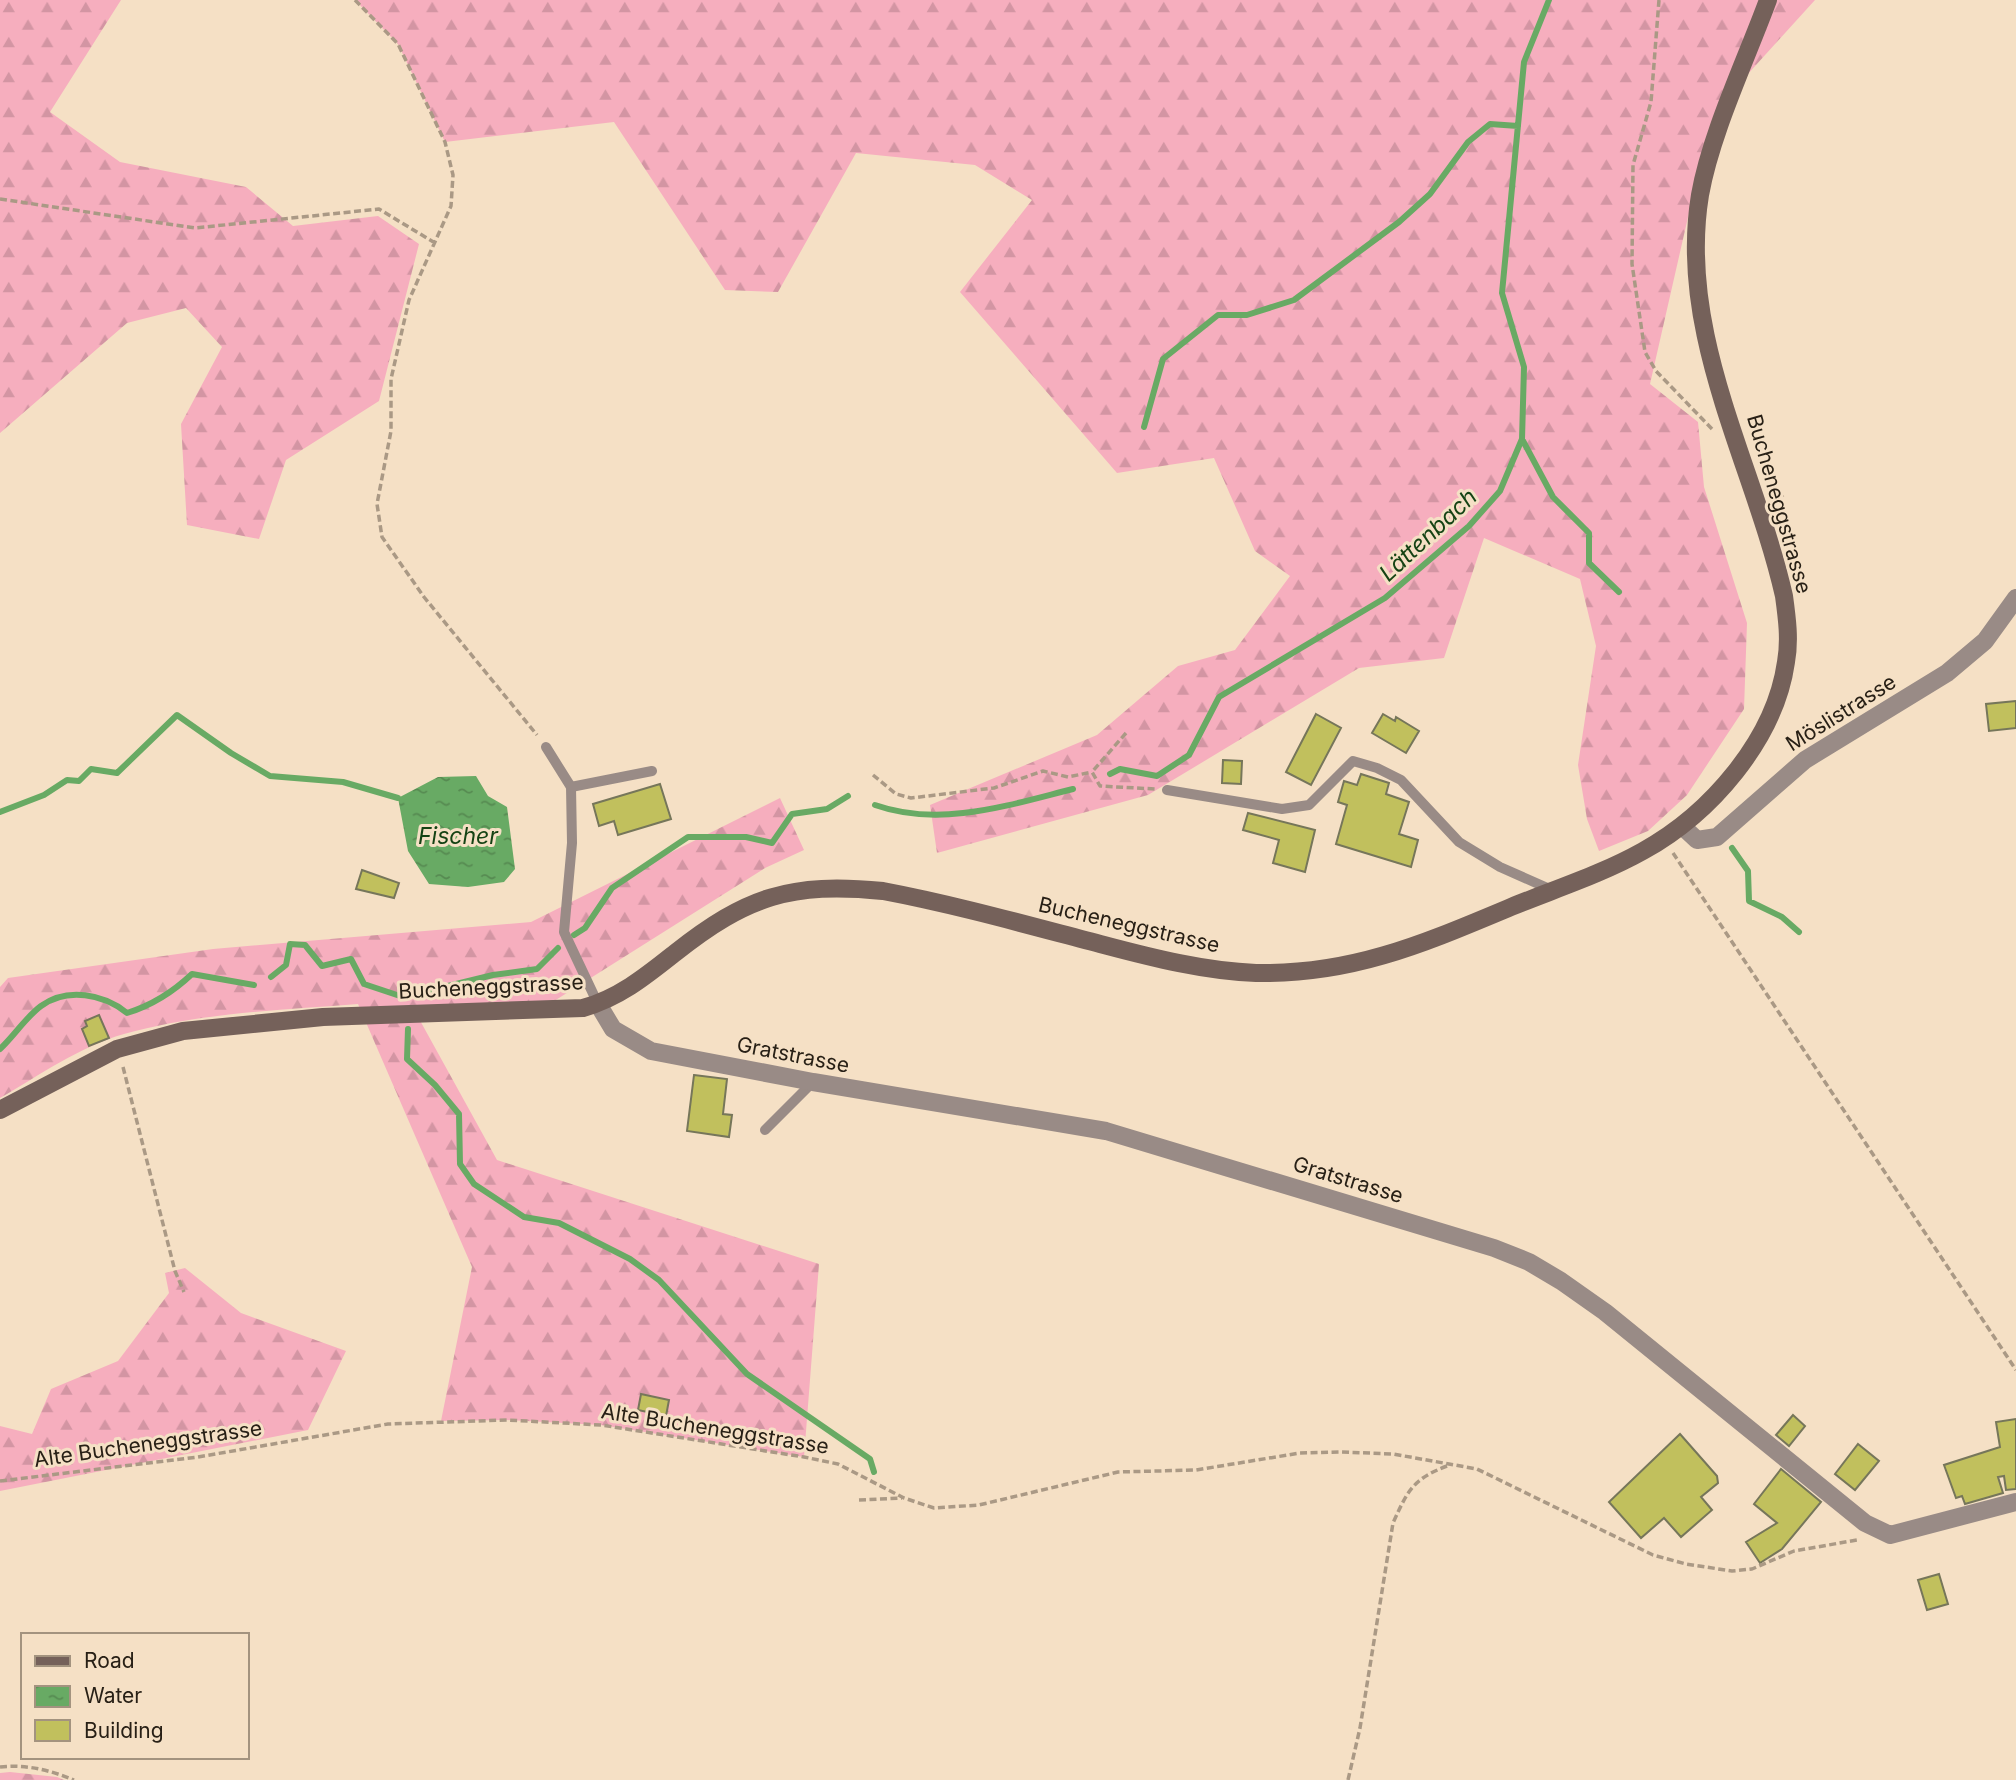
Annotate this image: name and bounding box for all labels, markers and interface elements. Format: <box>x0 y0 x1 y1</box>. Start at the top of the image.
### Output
street label: Bucheneggstrasse <box>1742 411 1817 596</box>
water label: Lättenbach <box>1373 483 1483 587</box>
street label: Möslistrasse <box>1781 669 1900 756</box>
water label: Fischer <box>418 822 499 850</box>
street label: Bucheneggstrasse <box>1036 891 1222 958</box>
street label: Bucheneggstrasse <box>398 969 584 1004</box>
street label: Gratstrasse <box>735 1031 851 1078</box>
street label: Gratstrasse <box>1290 1151 1406 1208</box>
street label: Alte Bucheneggstrasse <box>600 1398 831 1459</box>
street label: Alte Bucheneggstrasse <box>32 1415 264 1472</box>
legend <box>21 1633 248 1759</box>
text: Road <box>84 1648 135 1673</box>
text: Water <box>84 1683 142 1708</box>
text: Building <box>84 1718 164 1743</box>

